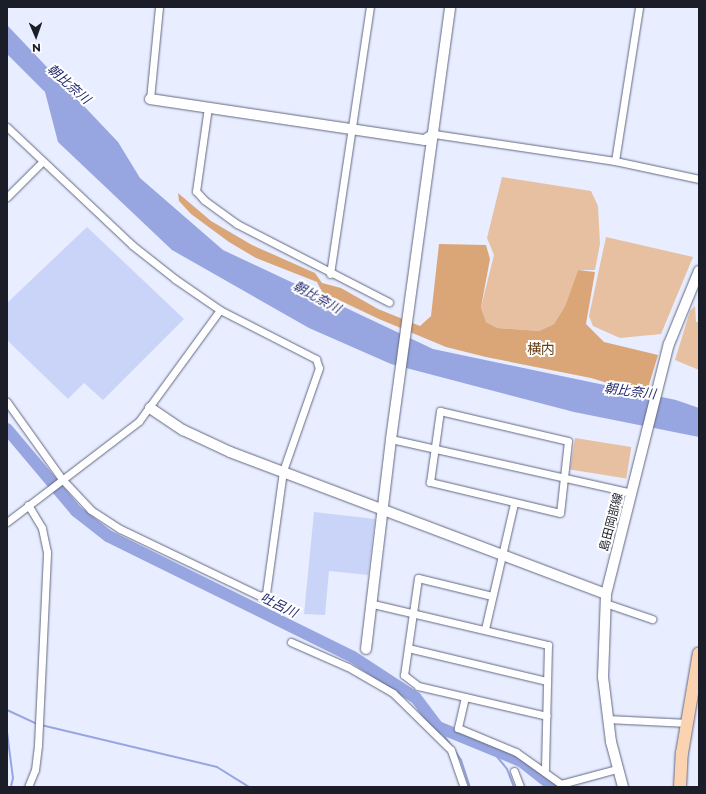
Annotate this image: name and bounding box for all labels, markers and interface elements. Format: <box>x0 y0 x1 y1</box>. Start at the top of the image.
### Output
north arrow <box>16 16 56 56</box>
text: N <box>32 41 41 55</box>
water label: 朝比奈川 <box>44 61 94 107</box>
water label: 朝比奈川 <box>290 278 344 316</box>
district label: 横内 <box>527 341 555 357</box>
water label: 朝比奈川 <box>603 380 657 402</box>
street label: 島田岡部線 <box>596 491 626 553</box>
water label: 吐呂川 <box>258 589 300 621</box>

